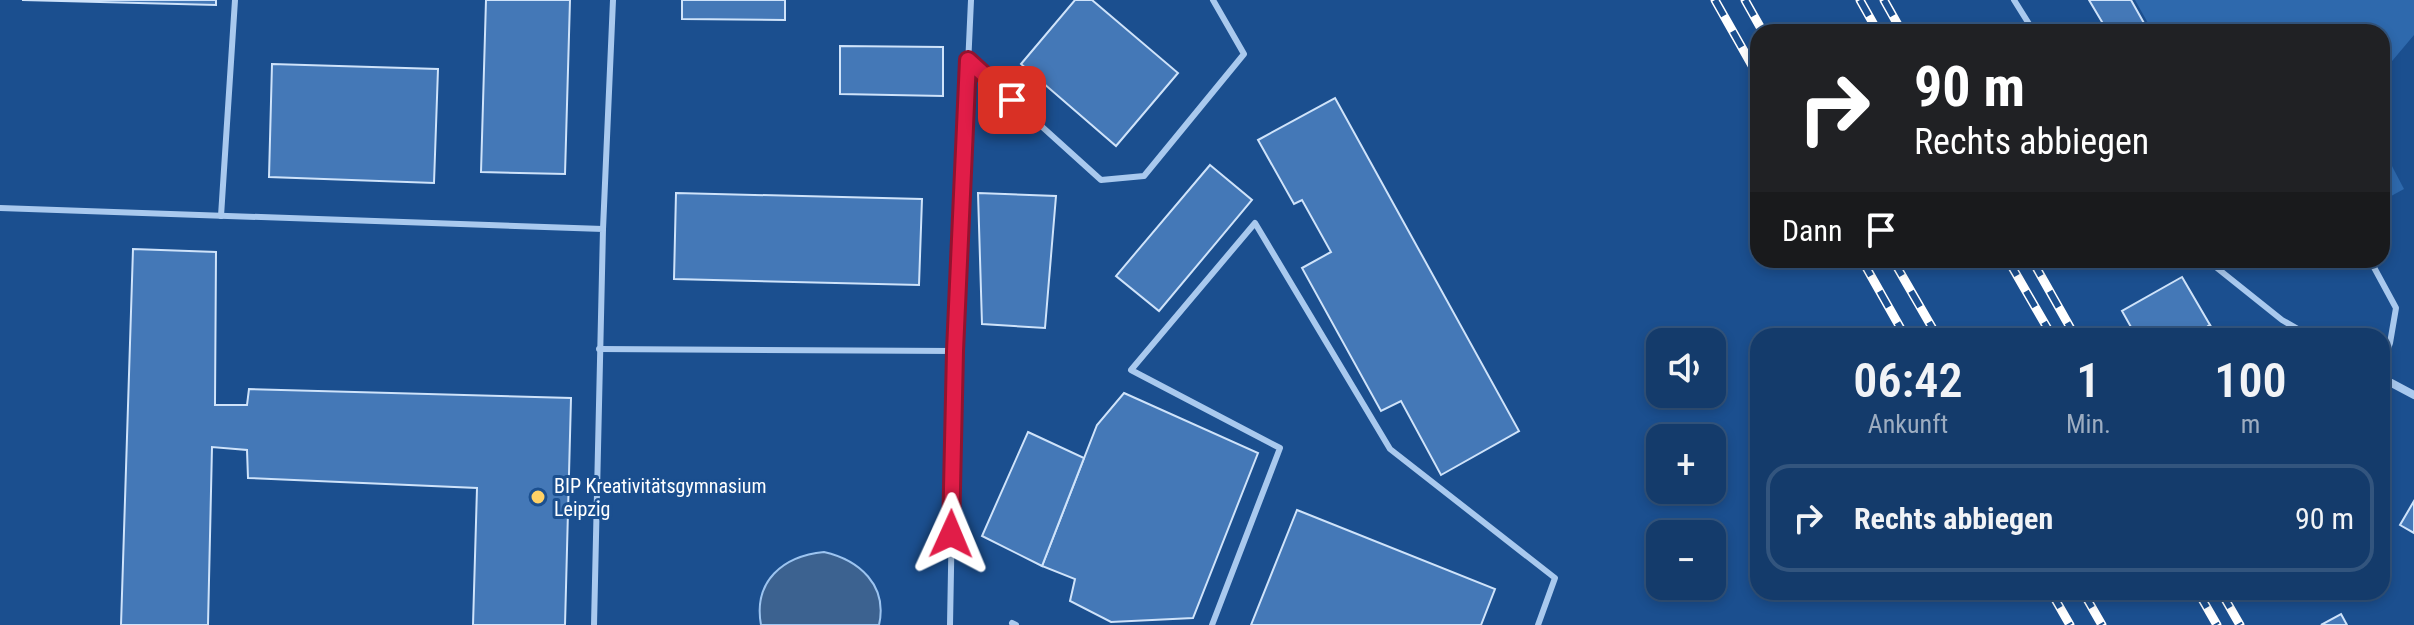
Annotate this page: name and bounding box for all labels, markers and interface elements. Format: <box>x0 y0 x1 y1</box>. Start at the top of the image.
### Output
text: 90 m <box>1914 54 2025 120</box>
icon: right <box>1782 56 1886 160</box>
pin <box>978 66 1046 134</box>
icon: arrive <box>990 78 1034 122</box>
text: Rechts abbiegen <box>1914 121 2149 163</box>
icon: arrive <box>1859 208 1903 252</box>
text: Dann <box>1782 213 1843 248</box>
map controls <box>1646 328 1726 600</box>
button: sound <box>1646 328 1726 408</box>
text: 06:42 <box>1853 352 1963 409</box>
text: 1 <box>2076 352 2100 409</box>
text: 100 <box>2214 352 2287 409</box>
text: Ankunft <box>1868 409 1948 439</box>
text: Min. <box>2066 409 2111 439</box>
text: m <box>2241 409 2260 439</box>
button: + <box>1646 424 1726 504</box>
place label: BIP Kreativitätsgymnasium Leipzig <box>554 474 767 521</box>
marker: BIP Kreativitätsgymnasium Leipzig <box>529 488 547 506</box>
position arrow <box>909 492 993 576</box>
icon: right <box>1786 496 1830 540</box>
text: Rechts abbiegen <box>1854 501 2053 536</box>
text: 90 m <box>2295 501 2354 536</box>
button: − <box>1646 520 1726 600</box>

